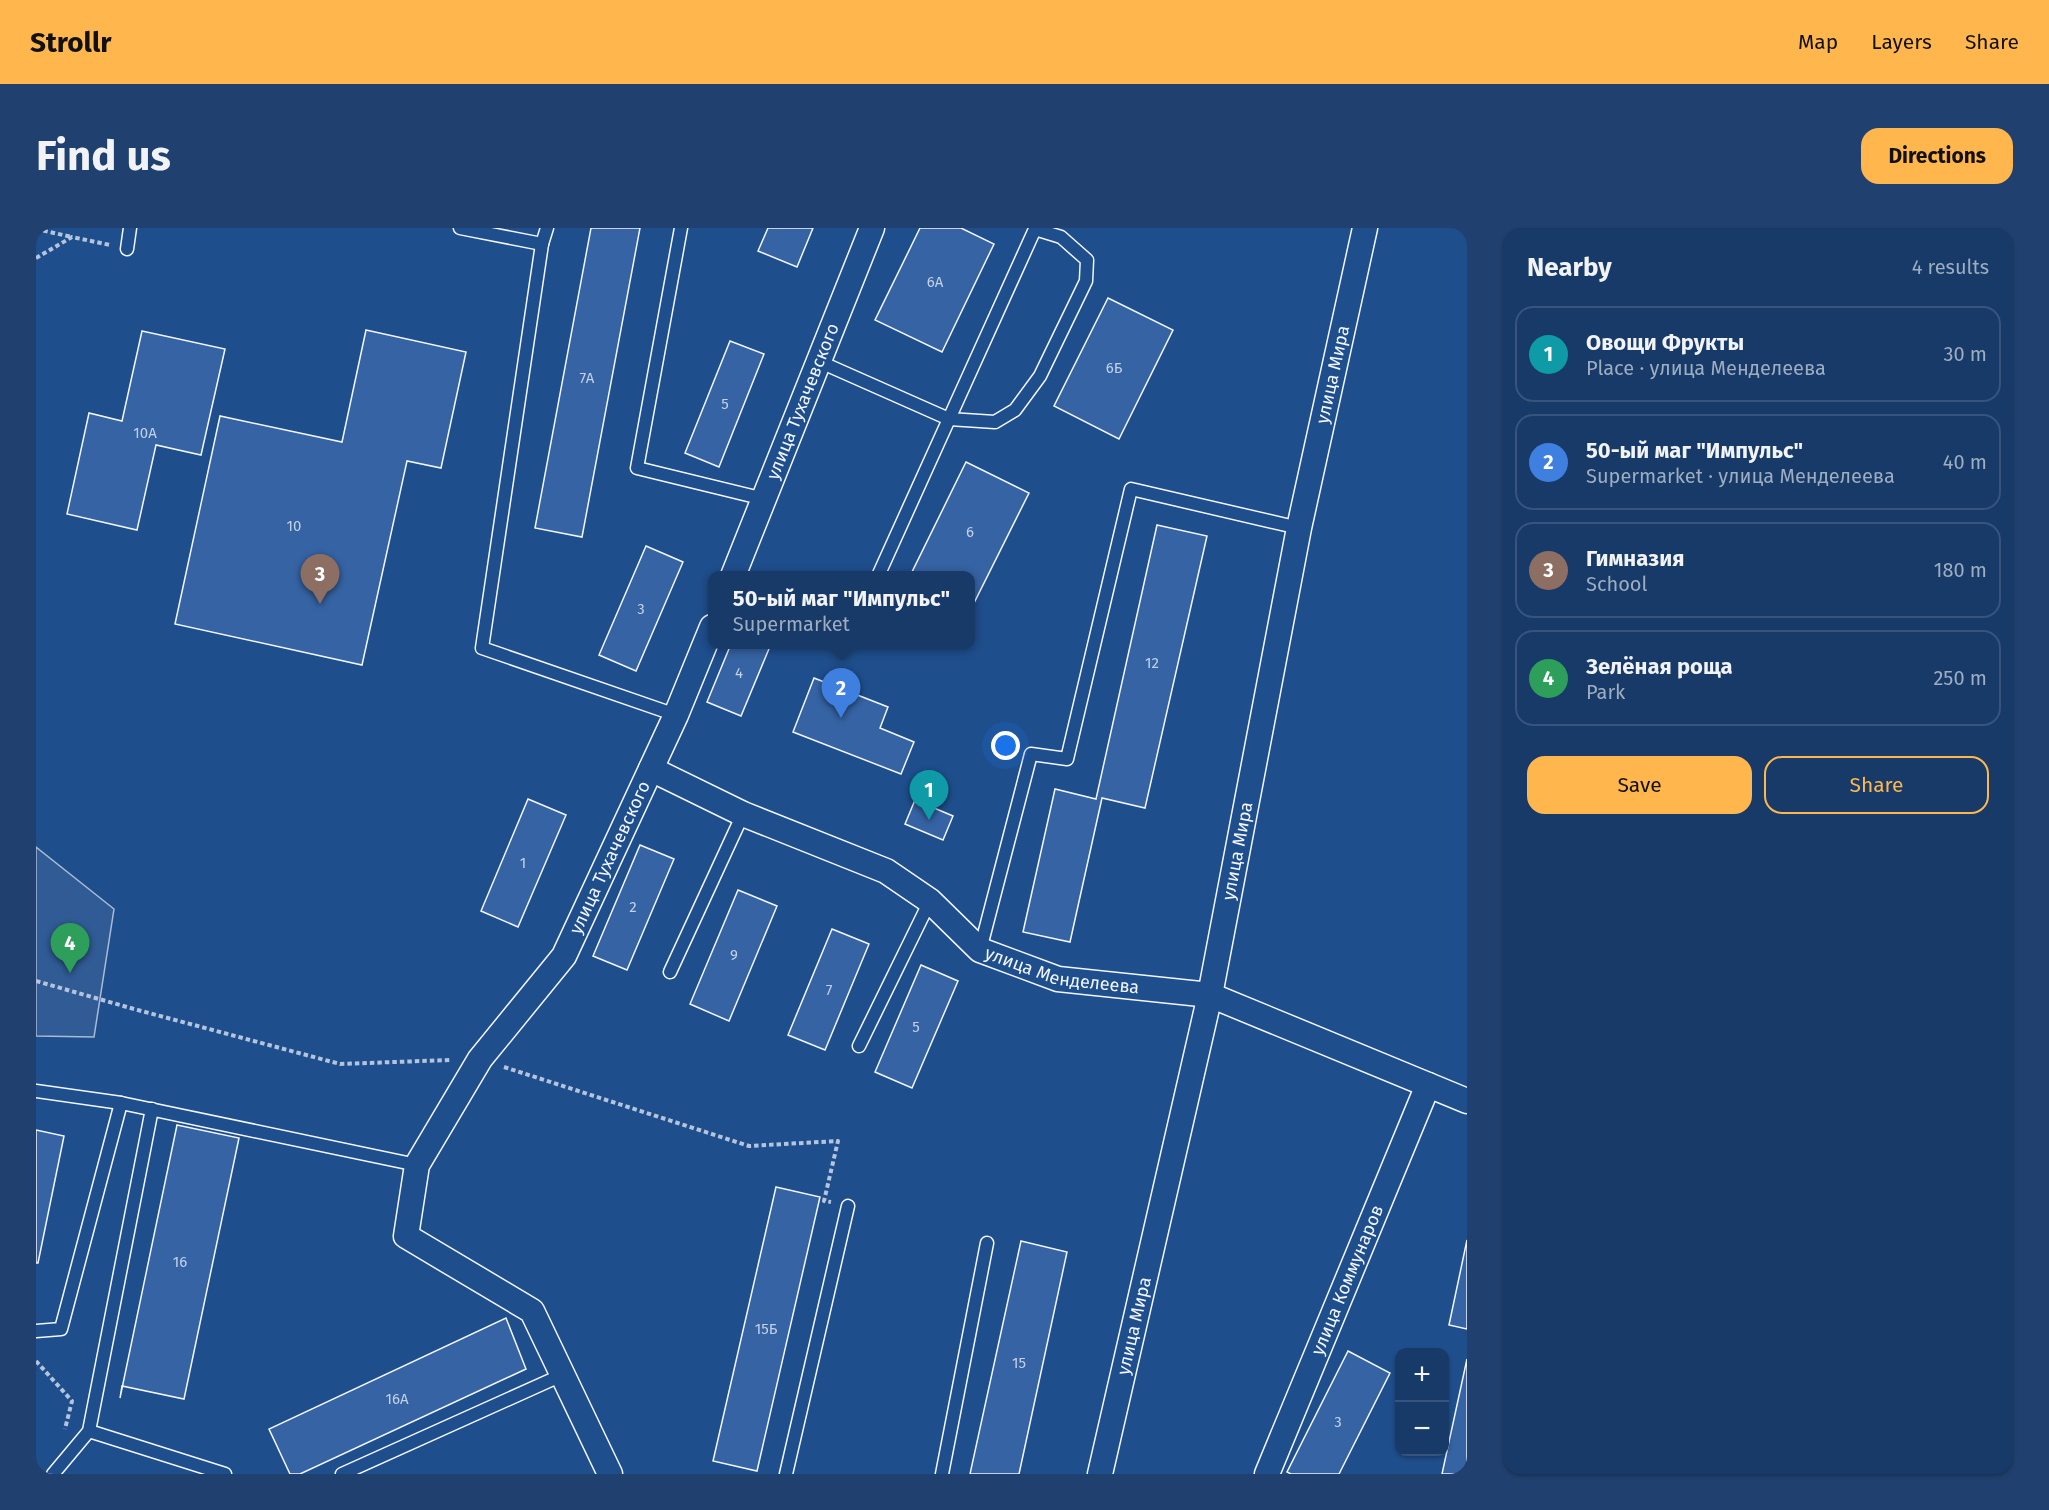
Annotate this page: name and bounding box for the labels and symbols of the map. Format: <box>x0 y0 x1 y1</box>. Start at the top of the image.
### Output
house number: 6А <box>927 273 944 291</box>
street label: улица Тухачевского <box>762 320 844 483</box>
street label: улица Мира <box>1311 323 1354 426</box>
house number: 6Б <box>1106 359 1123 377</box>
house number: 7А <box>580 369 595 387</box>
house number: 5 <box>721 395 729 413</box>
house number: 10А <box>133 424 157 442</box>
house number: 10 <box>287 517 301 535</box>
house number: 6 <box>966 523 974 541</box>
pin: 3 <box>300 554 340 604</box>
house number: 3 <box>637 600 645 618</box>
house number: 12 <box>1145 654 1159 672</box>
house number: 4 <box>735 664 743 682</box>
pin: 2 <box>822 668 860 718</box>
your location <box>991 731 1020 760</box>
pin: 1 <box>910 770 948 820</box>
street label: улица Тухачевского <box>565 777 655 938</box>
street label: улица Мира <box>1217 800 1258 902</box>
house number: 1 <box>520 854 526 872</box>
house number: 2 <box>629 898 637 916</box>
pin: 4 <box>51 924 90 973</box>
street label: улица Менделеева <box>982 942 1140 998</box>
house number: 9 <box>730 946 738 964</box>
house number: 7 <box>826 981 833 999</box>
house number: 5 <box>912 1018 920 1036</box>
street label: улица Коммунаров <box>1306 1202 1388 1358</box>
house number: 16 <box>173 1253 187 1271</box>
street label: улица Мира <box>1112 1275 1156 1377</box>
house number: 15Б <box>755 1320 778 1338</box>
house number: 15 <box>1012 1354 1026 1372</box>
house number: 16А <box>385 1390 409 1408</box>
house number: 3 <box>1334 1413 1342 1431</box>

